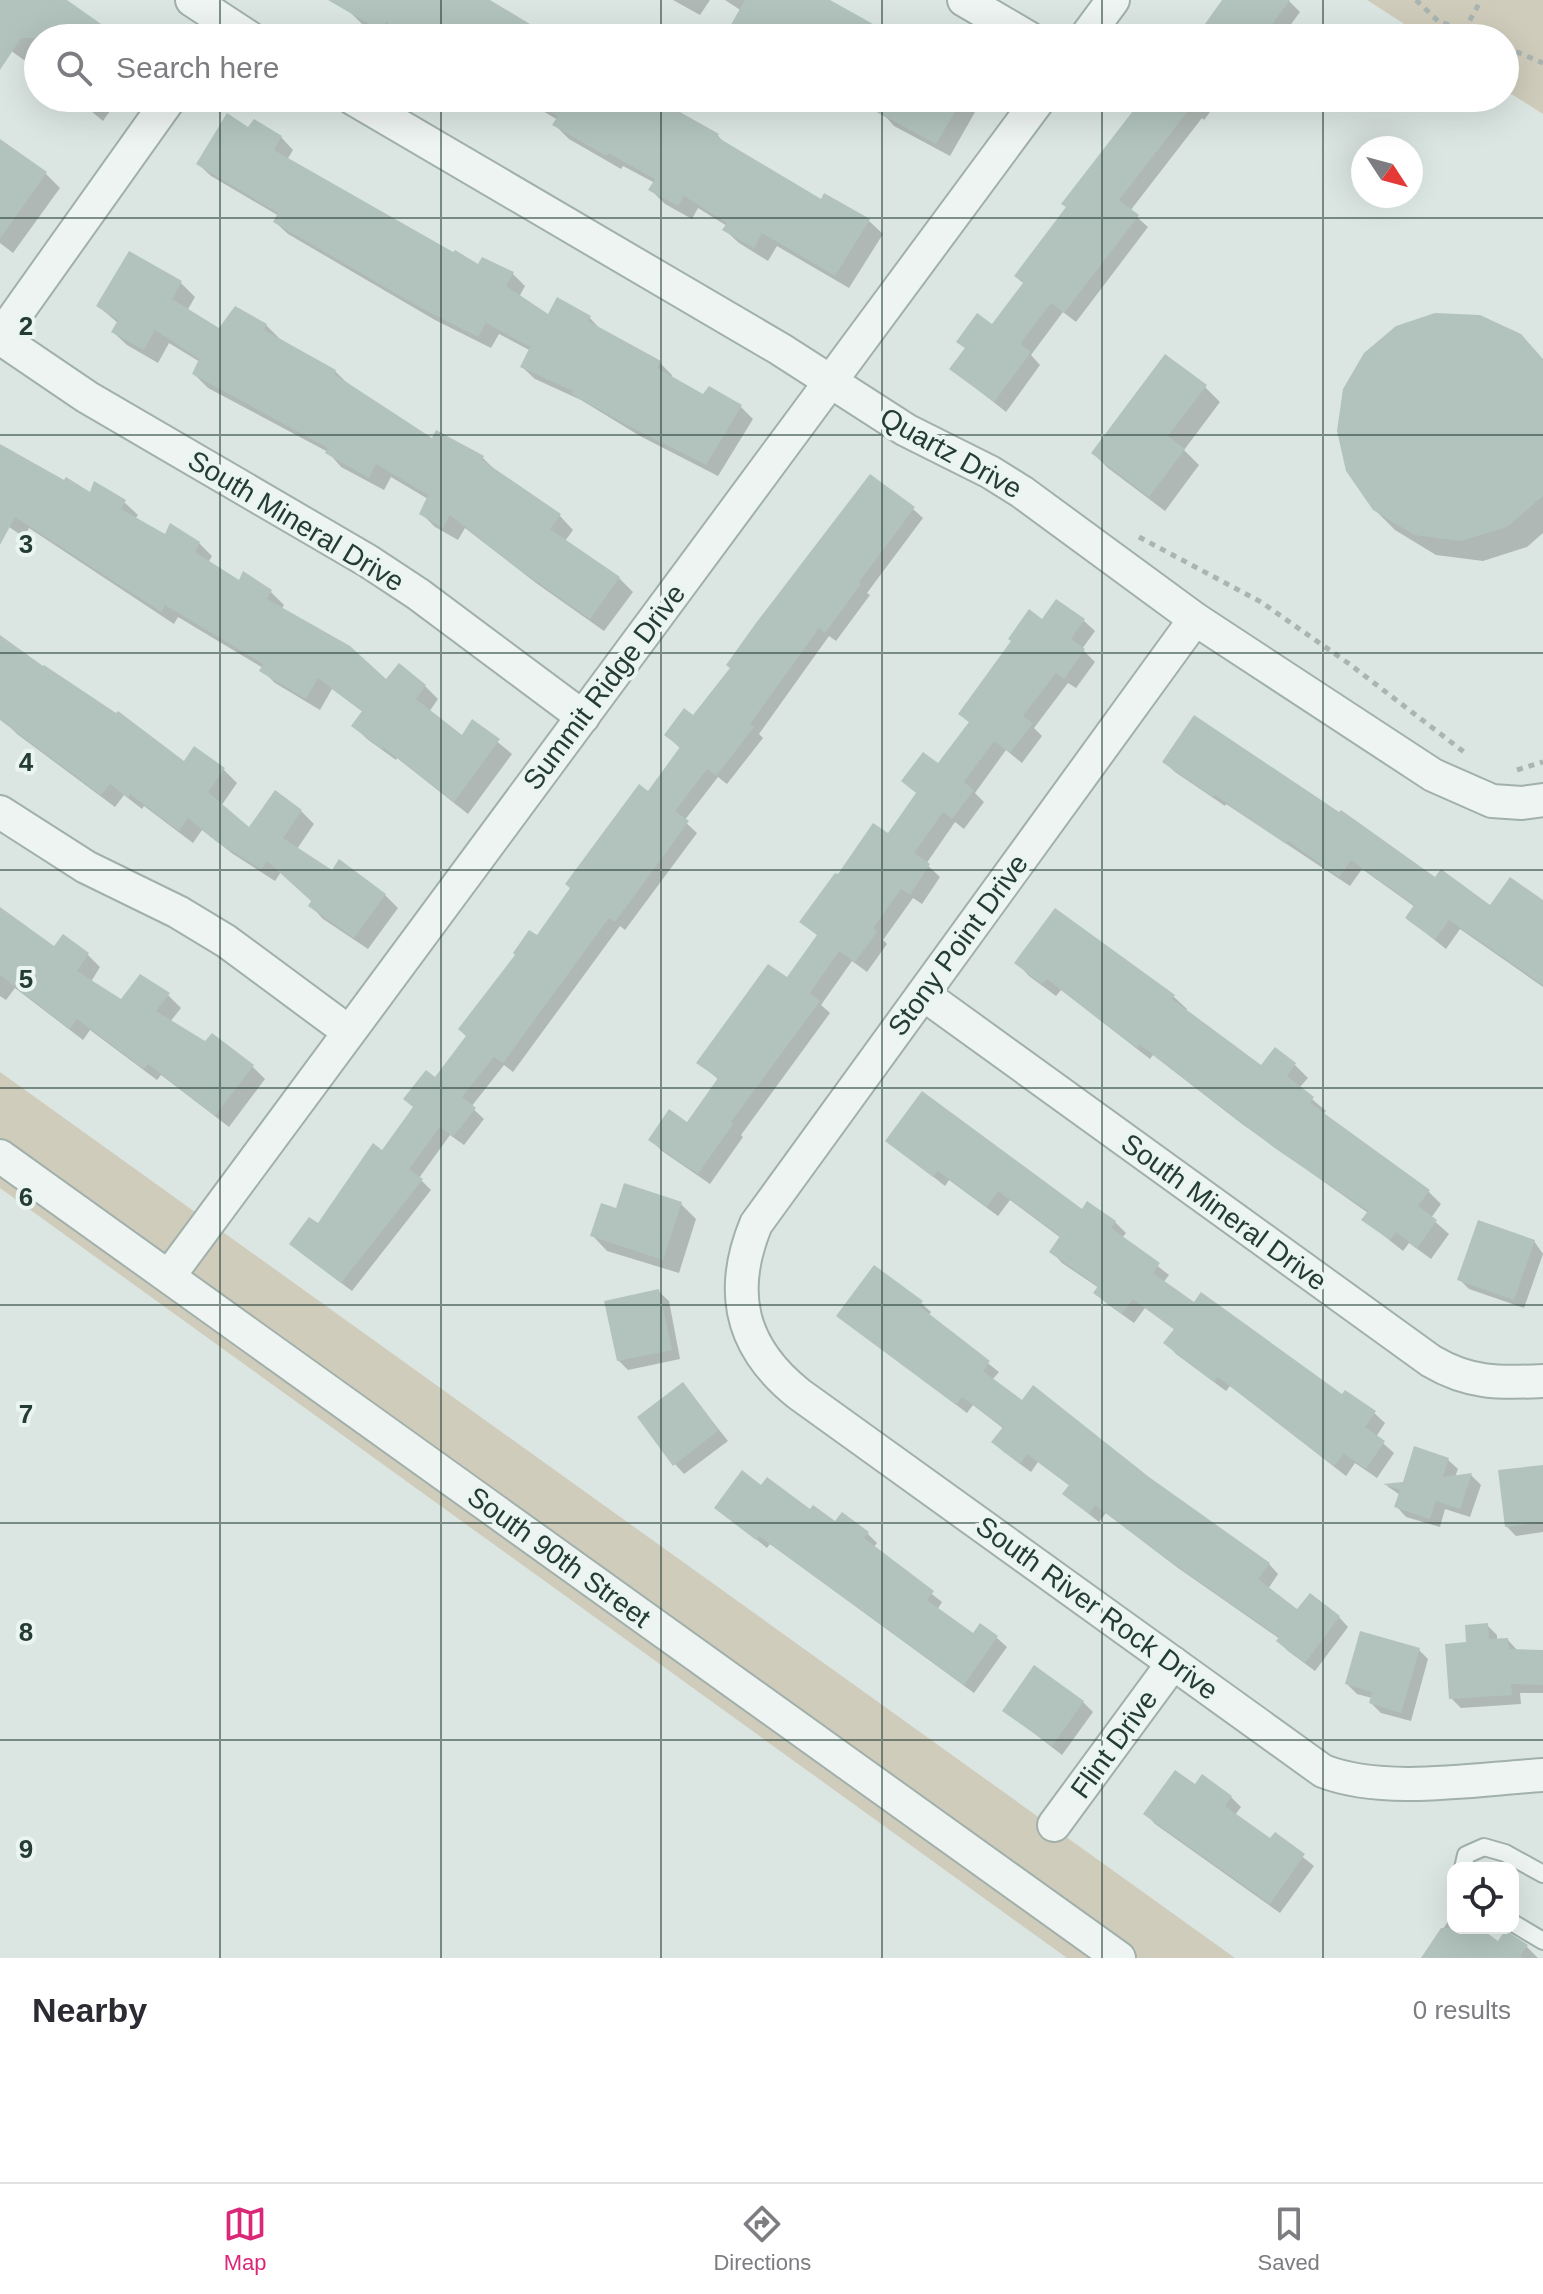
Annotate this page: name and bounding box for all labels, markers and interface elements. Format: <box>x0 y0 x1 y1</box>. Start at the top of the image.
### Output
search box <box>24 24 1519 112</box>
icon: search <box>52 46 96 90</box>
text: Search here <box>116 51 279 84</box>
north arrow <box>1351 136 1423 208</box>
text: 2 <box>19 311 33 341</box>
street label: Quartz Drive <box>875 401 1027 505</box>
street label: South Mineral Drive <box>183 444 409 598</box>
text: 3 <box>19 529 33 559</box>
street label: Summit Ridge Drive <box>517 578 691 796</box>
text: 4 <box>19 747 34 777</box>
street label: Stony Point Drive <box>882 848 1034 1042</box>
text: 5 <box>19 964 33 994</box>
street label: South Mineral Drive <box>1115 1127 1333 1297</box>
text: 6 <box>19 1182 33 1212</box>
text: 7 <box>19 1399 33 1429</box>
street label: South 90th Street <box>462 1480 656 1634</box>
street label: South River Rock Drive <box>970 1510 1224 1706</box>
text: 8 <box>19 1617 33 1647</box>
street label: Flint Drive <box>1064 1684 1164 1804</box>
text: 9 <box>19 1834 33 1864</box>
map controls <box>1447 1862 1519 1934</box>
button: locate <box>1447 1862 1519 1934</box>
text: Nearby <box>32 1991 147 2029</box>
text: 0 results <box>1413 1995 1511 2025</box>
tab: Map <box>223 2202 267 2276</box>
tab: Directions <box>713 2202 811 2276</box>
tab: Saved <box>1257 2202 1320 2276</box>

